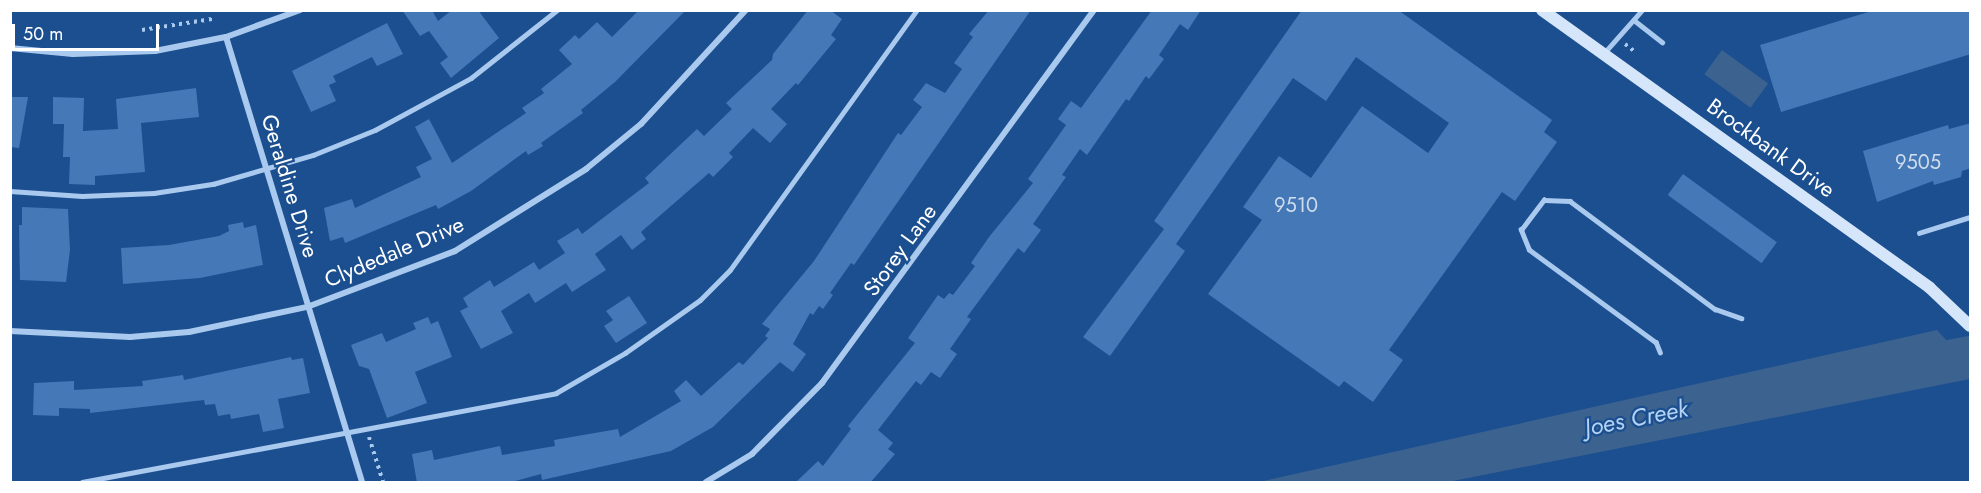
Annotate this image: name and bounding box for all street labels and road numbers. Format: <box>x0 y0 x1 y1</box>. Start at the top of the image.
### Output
street label: Brockbank Drive <box>1702 93 1840 203</box>
street label: Geraldine Drive <box>256 111 324 261</box>
street label: Storey Lane <box>858 199 942 301</box>
street label: Clydedale Drive <box>320 211 468 293</box>

